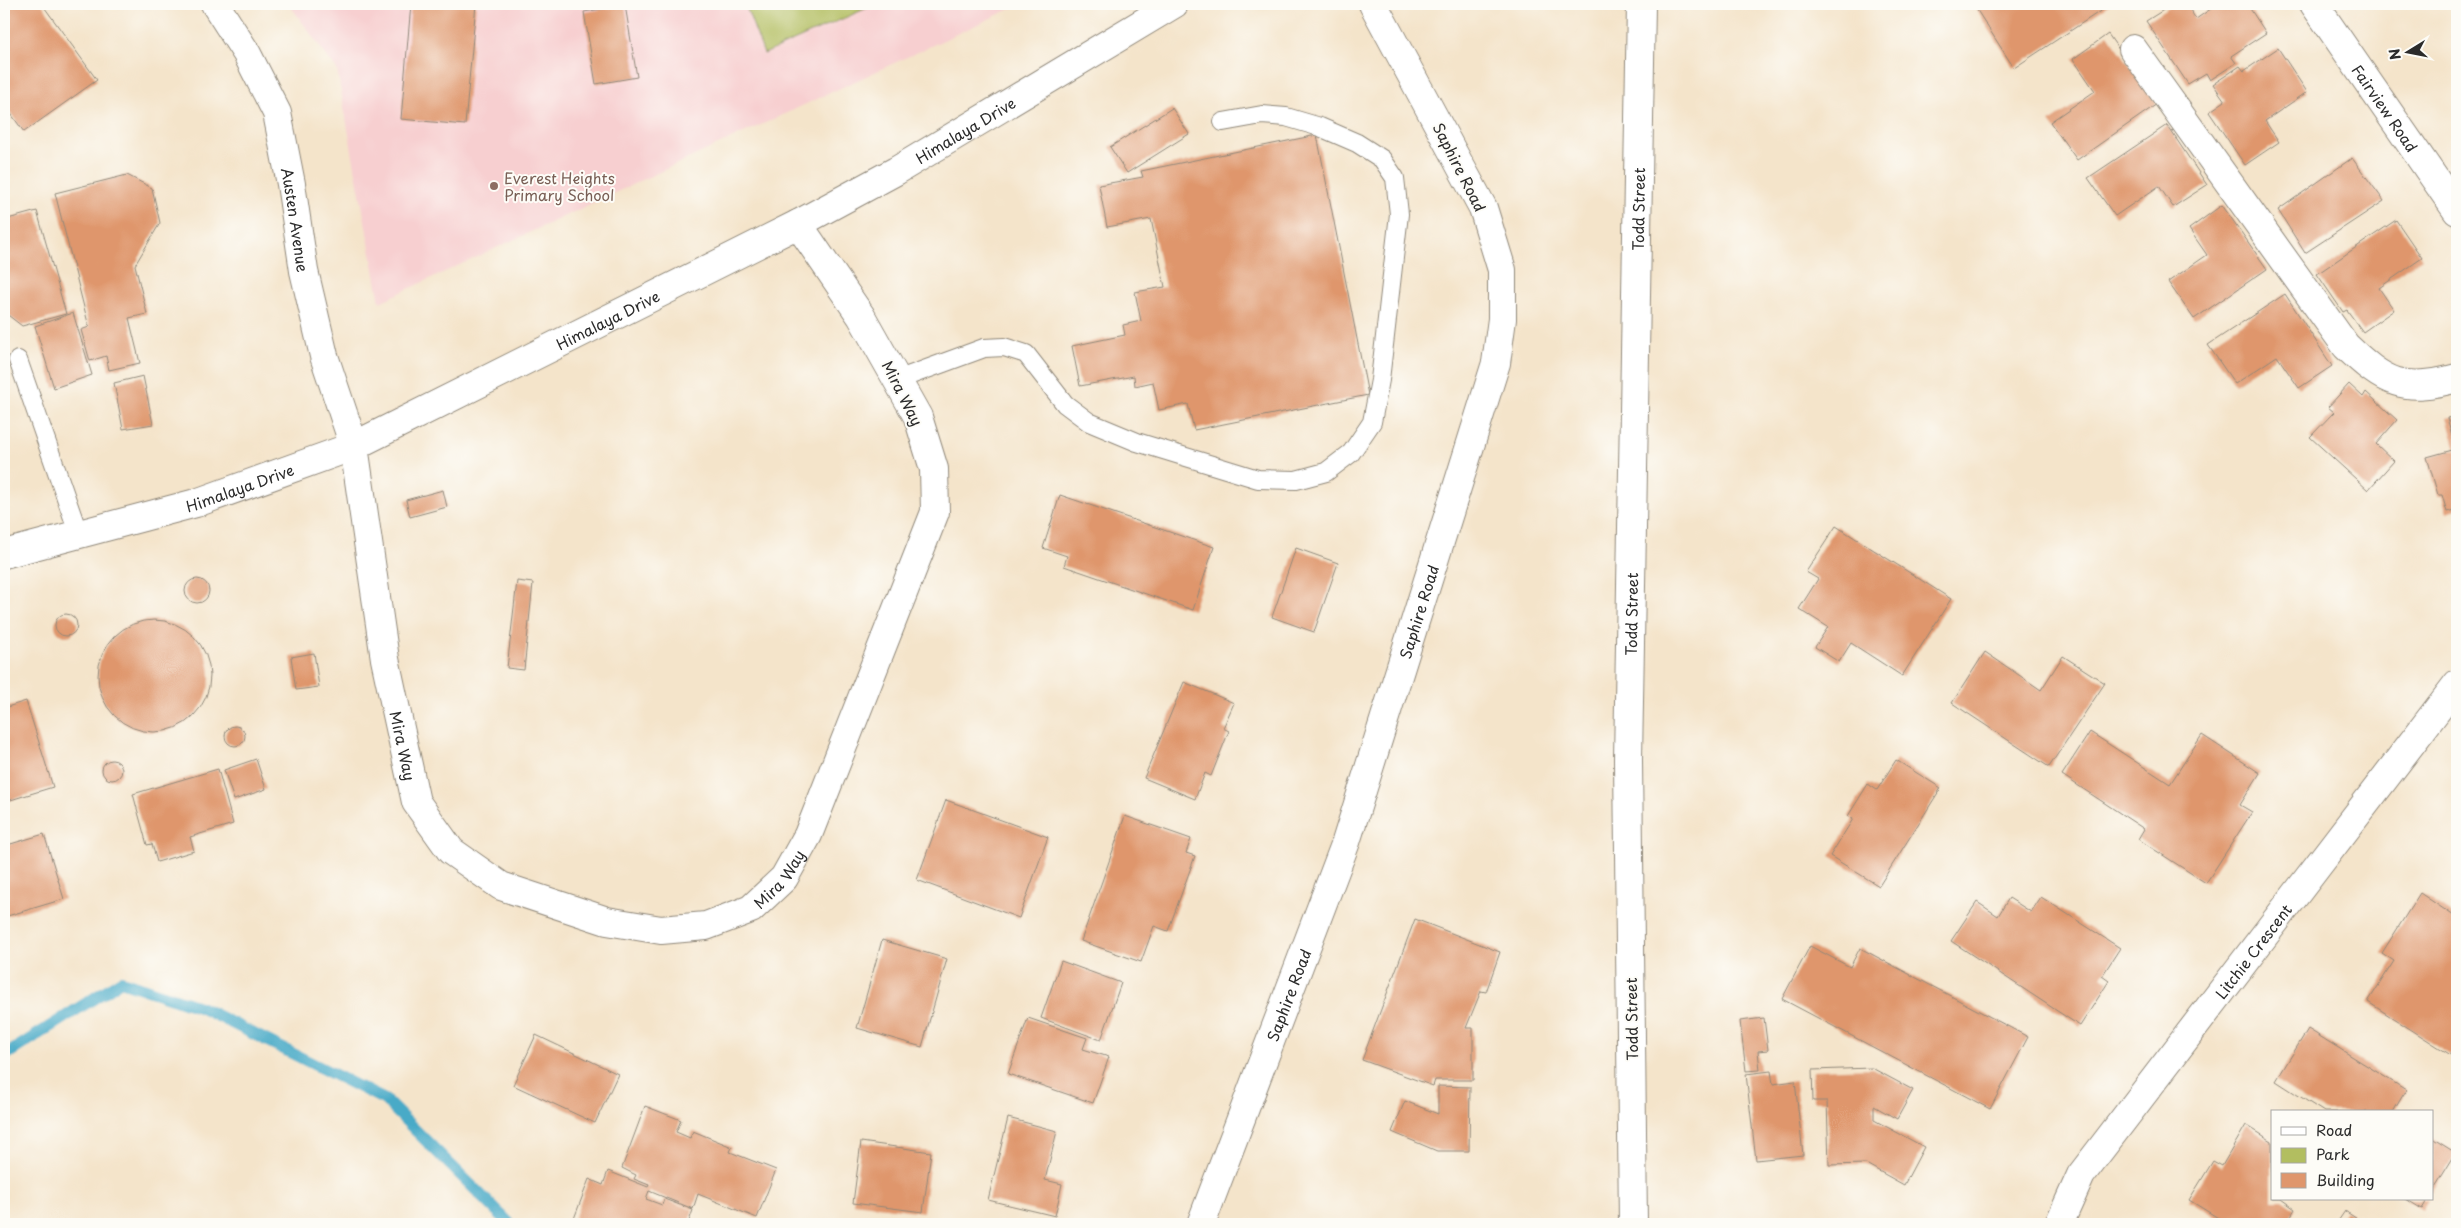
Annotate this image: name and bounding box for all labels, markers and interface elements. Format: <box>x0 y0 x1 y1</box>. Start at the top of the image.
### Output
north arrow <box>2384 28 2434 78</box>
text: N <box>2383 47 2406 62</box>
street label: Fairview Road <box>2347 59 2424 156</box>
street label: Himalaya Drive <box>911 91 1020 169</box>
street label: Saphire Road <box>1428 119 1492 215</box>
street label: Austen Avenue <box>277 165 315 274</box>
place label: Everest Heights Primary School <box>504 166 615 206</box>
street label: Todd Street <box>1625 167 1650 251</box>
marker: Everest Heights Primary School <box>488 180 500 192</box>
street label: Himalaya Drive <box>552 284 663 355</box>
street label: Mira Way <box>877 356 929 430</box>
street label: Himalaya Drive <box>183 457 297 517</box>
street label: Saphire Road <box>1393 562 1444 661</box>
street label: Todd Street <box>1618 572 1643 656</box>
street label: Mira Way <box>385 709 423 783</box>
street label: Mira Way <box>748 845 809 913</box>
street label: Litchie Crescent <box>2209 899 2296 1003</box>
street label: Saphire Road <box>1260 945 1316 1044</box>
street label: Todd Street <box>1619 977 1643 1061</box>
legend <box>2271 1110 2434 1200</box>
text: Road <box>2316 1118 2352 1141</box>
text: Park <box>2316 1142 2350 1165</box>
text: Building <box>2316 1168 2375 1191</box>

